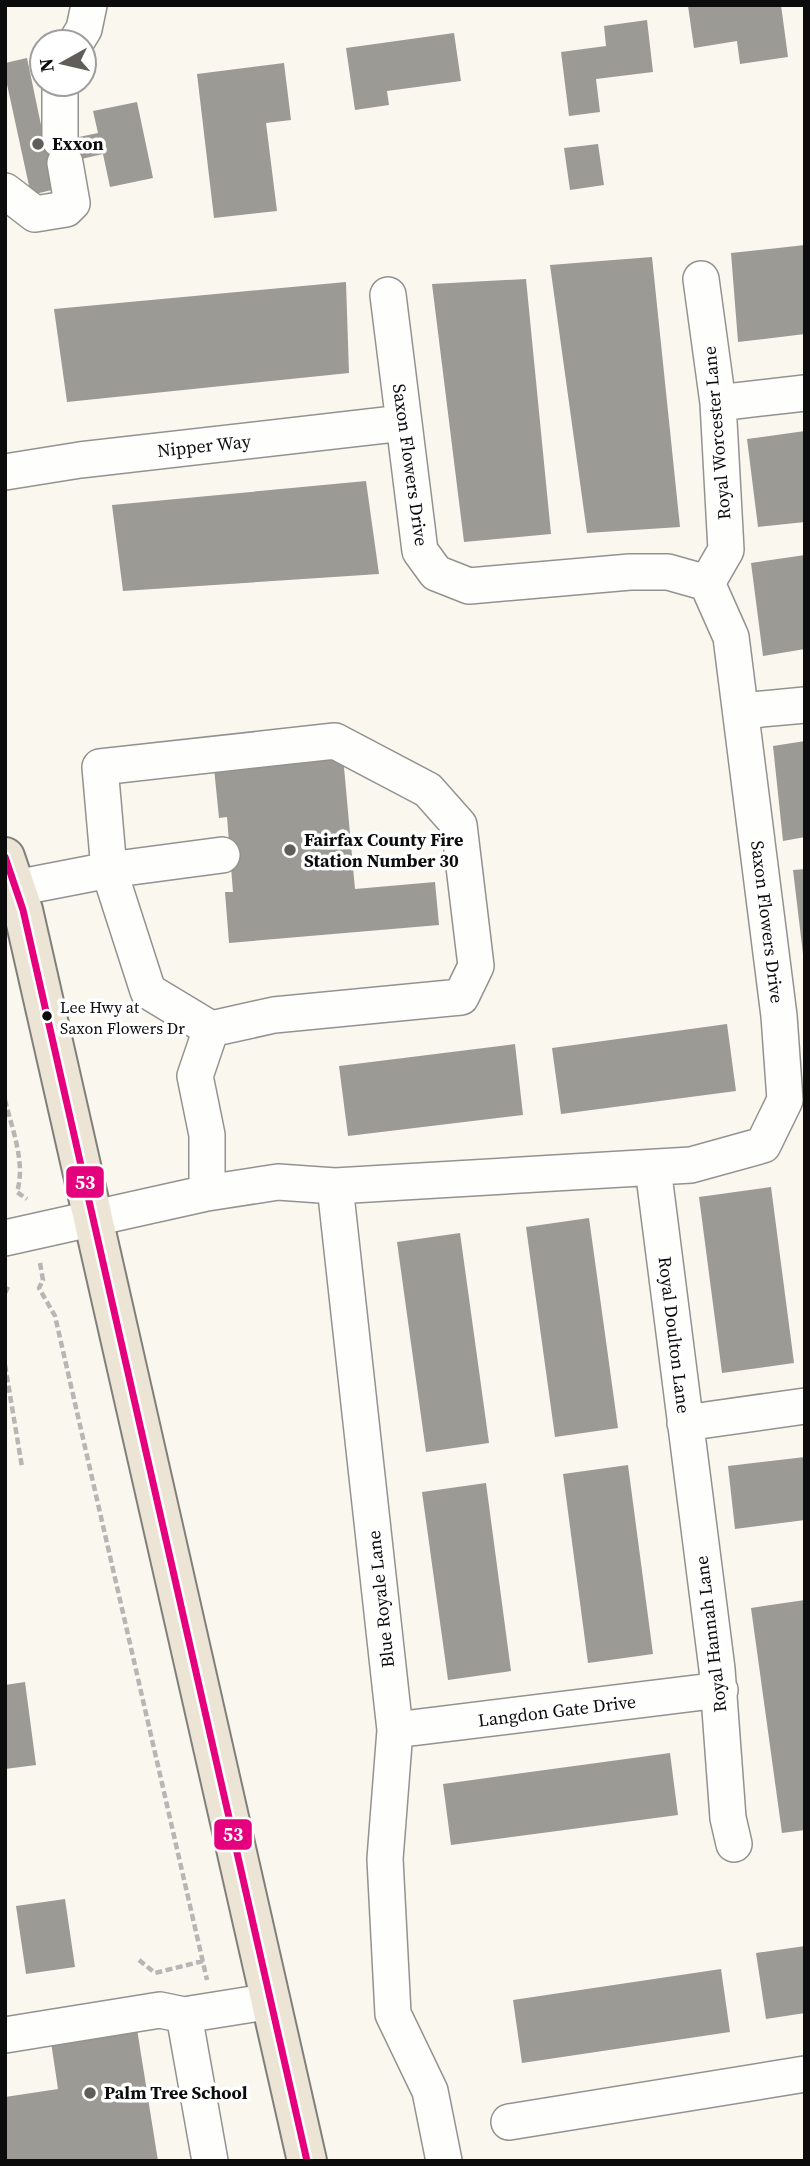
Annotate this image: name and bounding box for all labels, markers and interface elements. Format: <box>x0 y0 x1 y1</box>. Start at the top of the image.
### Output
north arrow <box>28 28 98 98</box>
text: N <box>32 57 60 74</box>
place label: Exxon <box>52 131 104 156</box>
marker: Exxon <box>30 136 46 152</box>
street label: Royal Worcester Lane <box>696 345 737 521</box>
street label: Saxon Flowers Drive <box>387 382 434 548</box>
street label: Nipper Way <box>156 428 253 463</box>
place label: Fairfax County Fire Station Number 30 <box>304 827 463 873</box>
street label: Saxon Flowers Drive <box>745 839 790 1005</box>
marker: Fairfax County Fire Station Number 30 <box>282 842 298 858</box>
place label: Lee Hwy at Saxon Flowers Dr <box>60 996 185 1039</box>
marker: Lee Hwy at Saxon Flowers Dr <box>40 1009 54 1023</box>
line badge: 53 <box>65 1165 105 1199</box>
text: 53 <box>75 1169 95 1195</box>
street label: Royal Doulton Lane <box>652 1255 697 1415</box>
street label: Blue Royale Lane <box>361 1529 400 1669</box>
street label: Royal Hannah Lane <box>688 1554 733 1714</box>
street label: Langdon Gate Drive <box>476 1688 637 1733</box>
line badge: 53 <box>213 1818 253 1851</box>
text: 53 <box>223 1821 243 1847</box>
place label: Palm Tree School <box>104 2080 248 2105</box>
marker: Palm Tree School <box>82 2085 98 2101</box>

